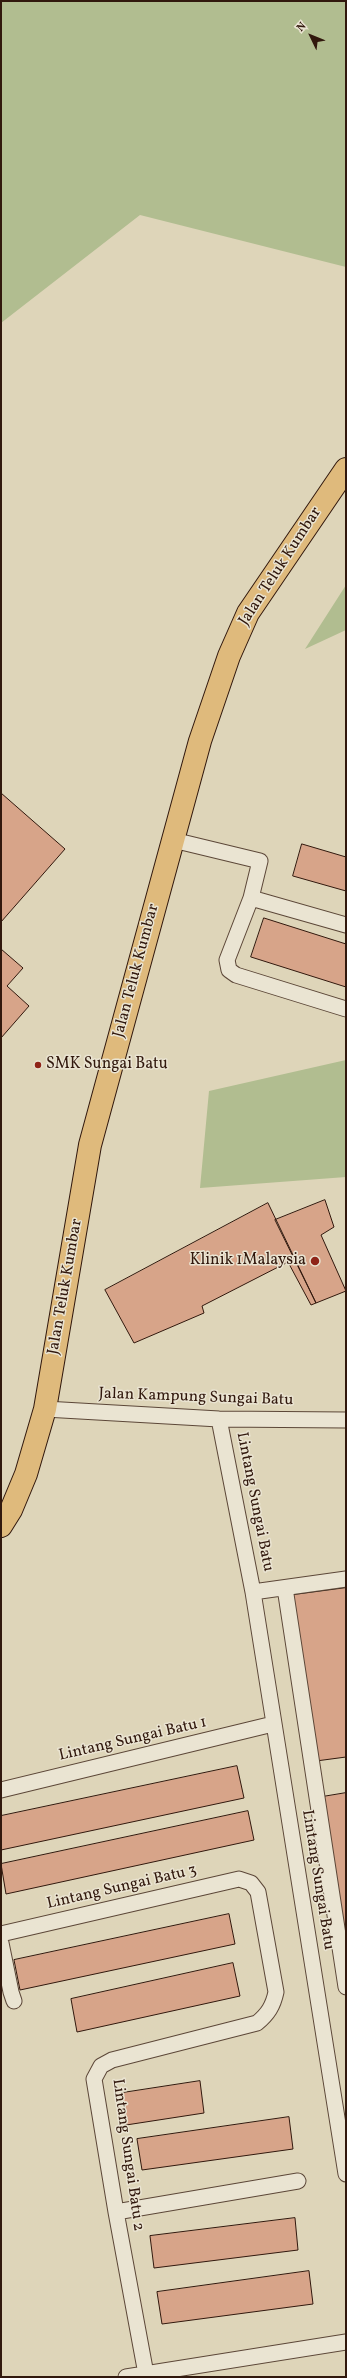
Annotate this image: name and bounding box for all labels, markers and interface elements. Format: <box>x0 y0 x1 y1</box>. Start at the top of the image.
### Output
north arrow <box>291 16 331 56</box>
text: N <box>294 19 310 36</box>
street label: Jalan Teluk Kumbar <box>235 504 327 630</box>
street label: Jalan Teluk Kumbar <box>110 902 164 1040</box>
place label: SMK Sungai Batu <box>46 1055 168 1075</box>
marker: SMK Sungai Batu <box>33 1060 43 1070</box>
street label: Jalan Teluk Kumbar <box>45 1218 87 1356</box>
place label: Klinik 1Malaysia <box>190 1251 306 1271</box>
marker: Klinik 1Malaysia <box>309 1255 321 1267</box>
street label: Jalan Kampung Sungai Batu <box>98 1385 294 1411</box>
street label: Lintang Sungai Batu <box>231 1431 277 1573</box>
street label: Lintang Sungai Batu 1 <box>57 1714 209 1766</box>
street label: Lintang Sungai Batu <box>296 1808 338 1952</box>
street label: Lintang Sungai Batu 3 <box>45 1861 199 1915</box>
street label: Lintang Sungai Batu 2 <box>107 2078 147 2232</box>

